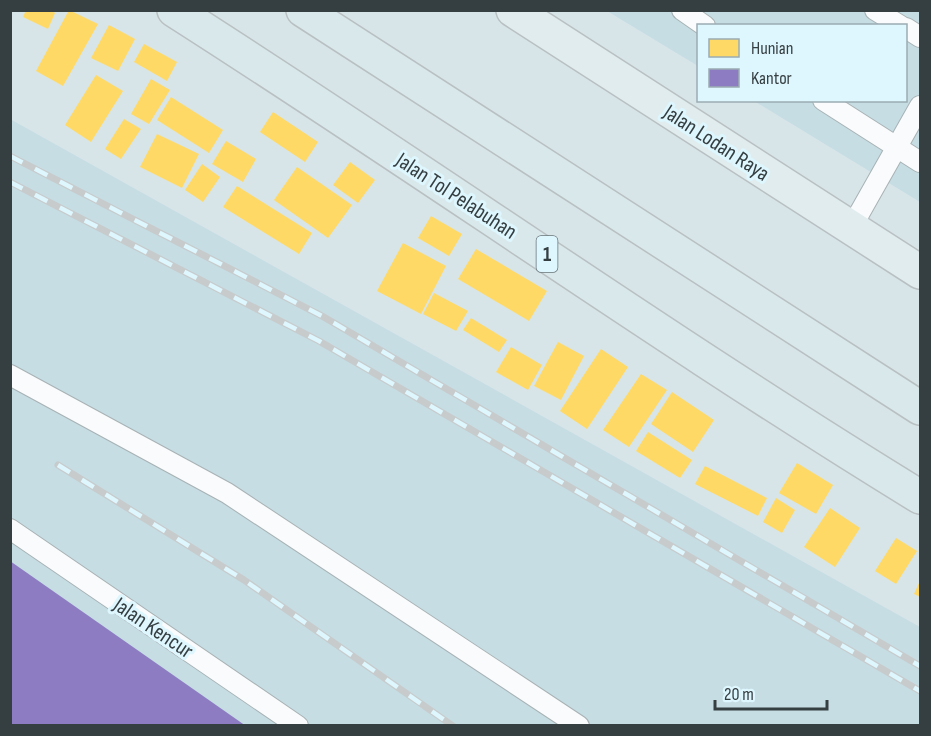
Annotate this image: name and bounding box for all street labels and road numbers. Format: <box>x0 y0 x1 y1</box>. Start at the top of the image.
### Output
street label: Jalan Lodan Raya <box>657 98 774 187</box>
street label: Jalan Tol Pelabuhan <box>390 147 522 245</box>
road number: 1 <box>536 236 558 272</box>
street label: Jalan Kencur <box>107 591 198 665</box>

